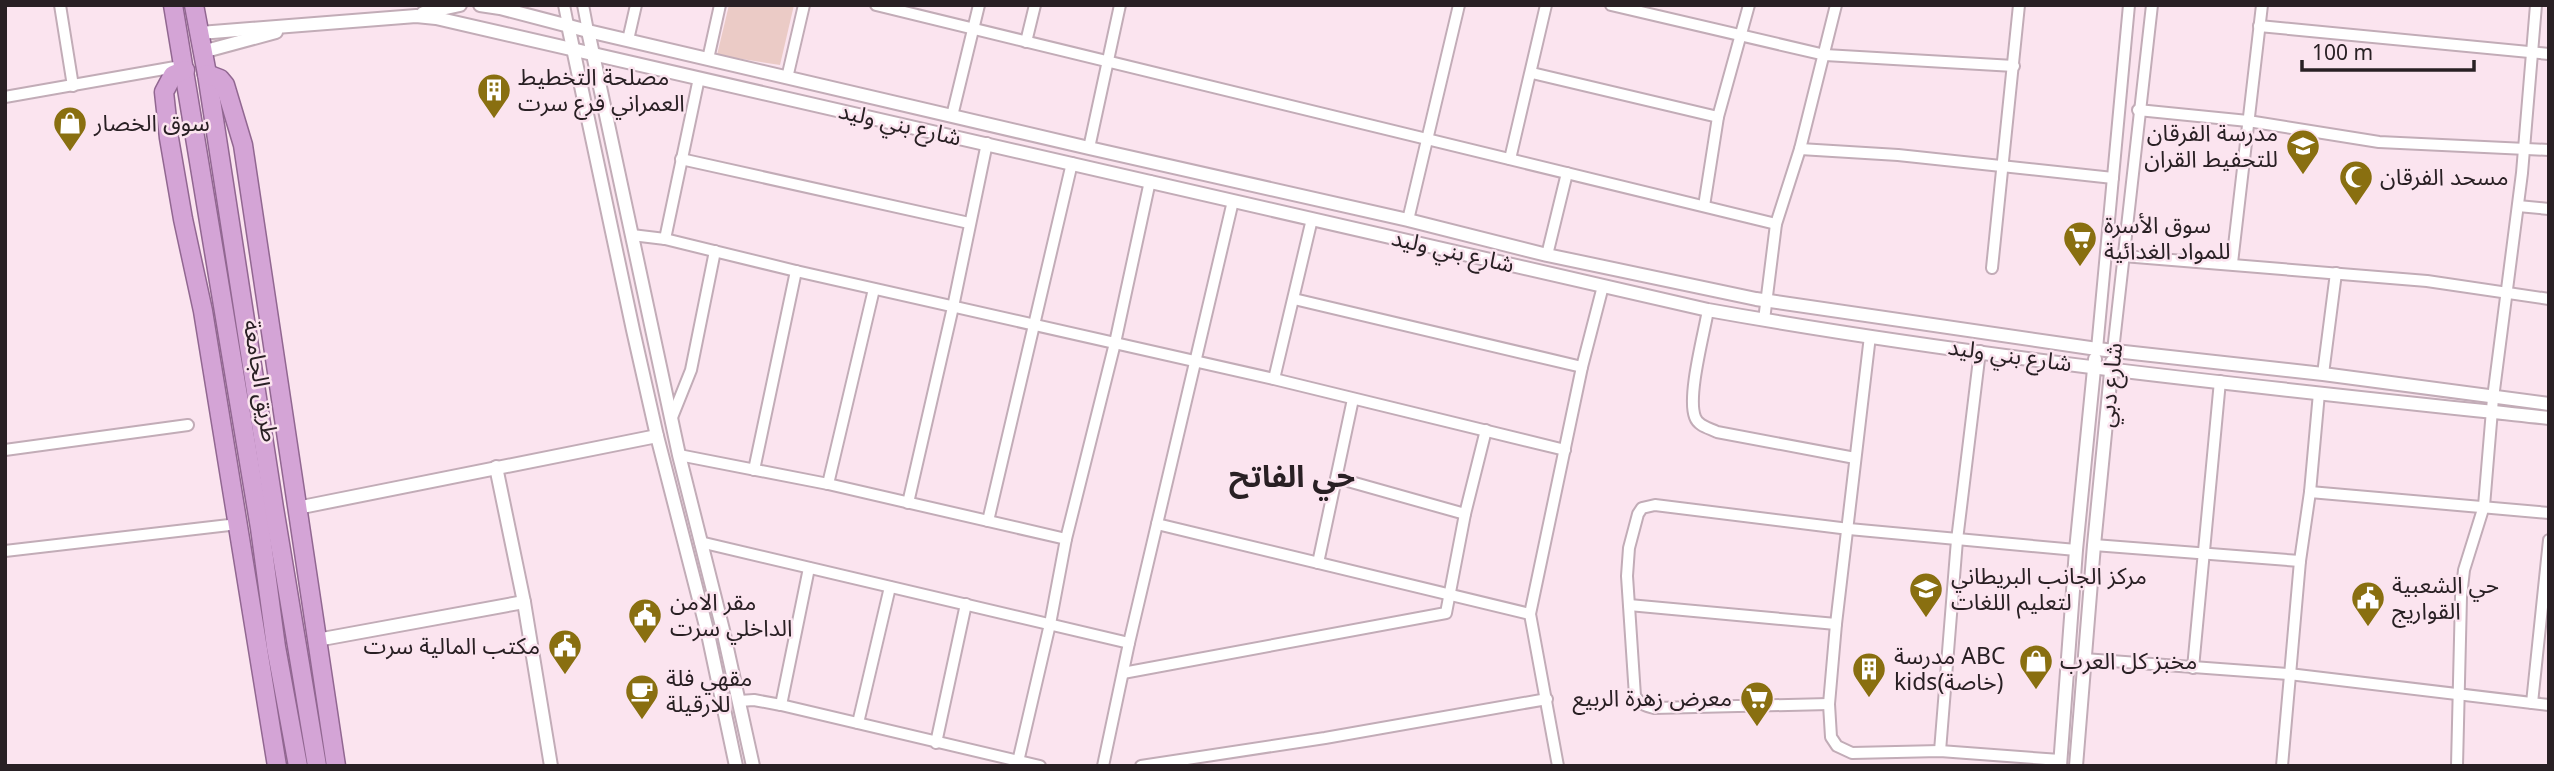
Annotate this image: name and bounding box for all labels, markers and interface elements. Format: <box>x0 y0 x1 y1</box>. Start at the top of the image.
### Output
scale bar <box>2302 28 2474 72</box>
text: 100 m <box>2312 31 2373 75</box>
place label: مصلحة التخطيط العمراني فرع سرت <box>518 53 685 128</box>
building icon: مصلحة التخطيط العمراني فرع سرت <box>475 71 513 120</box>
street label: شارع بني وليد <box>834 87 966 162</box>
place label: سوق الخصار <box>93 99 210 148</box>
shop icon: سوق الخصار <box>51 104 89 153</box>
place label: مدرسة الفرقان للتحفيط القران <box>2144 109 2278 184</box>
school or university icon: مدرسة الفرقان للتحفيط القران <box>2284 127 2322 176</box>
place label: مسحد الفرقان <box>2380 153 2508 202</box>
mosque icon: مسحد الفرقان <box>2337 158 2375 207</box>
place label: سوق الأسرة للمواد الغدائية <box>2104 201 2231 276</box>
street label: شارع بني وليد <box>1387 214 1519 289</box>
supermarket icon: سوق الأسرة للمواد الغدائية <box>2061 219 2099 268</box>
street label: طريق الجامعة <box>227 316 294 446</box>
street label: شارع بني وليد <box>1945 323 2075 388</box>
street label: شارع دبي <box>2082 340 2139 430</box>
district label: حي الفاتح <box>1229 446 1355 509</box>
place label: مركز الجانب البريطاني لتعليم اللغات <box>1951 552 2147 627</box>
place label: حي الشعبية القواريج <box>2392 561 2499 636</box>
school or university icon: مركز الجانب البريطاني لتعليم اللغات <box>1907 570 1945 619</box>
place label: مقر الامن الداخلي سرت <box>670 578 793 653</box>
public building icon: حي الشعبية القواريج <box>2349 579 2387 628</box>
public building icon: مقر الامن الداخلي سرت <box>626 596 664 645</box>
place label: مكتب المالية سرت <box>363 622 540 671</box>
public building icon: مكتب المالية سرت <box>546 627 584 676</box>
place label: مدرسة ABC kids(خاصة) <box>1894 632 2005 707</box>
place label: مخبز كل العرب <box>2060 637 2197 686</box>
shop icon: مخبز كل العرب <box>2017 642 2055 691</box>
building icon: مدرسة ABC kids(خاصة) <box>1850 650 1888 699</box>
place label: مقهي فلة للارقيلة <box>666 654 752 729</box>
cafe icon: مقهي فلة للارقيلة <box>623 672 661 721</box>
place label: معرض زهرة الربيع <box>1572 674 1732 723</box>
supermarket icon: معرض زهرة الربيع <box>1738 679 1776 728</box>

